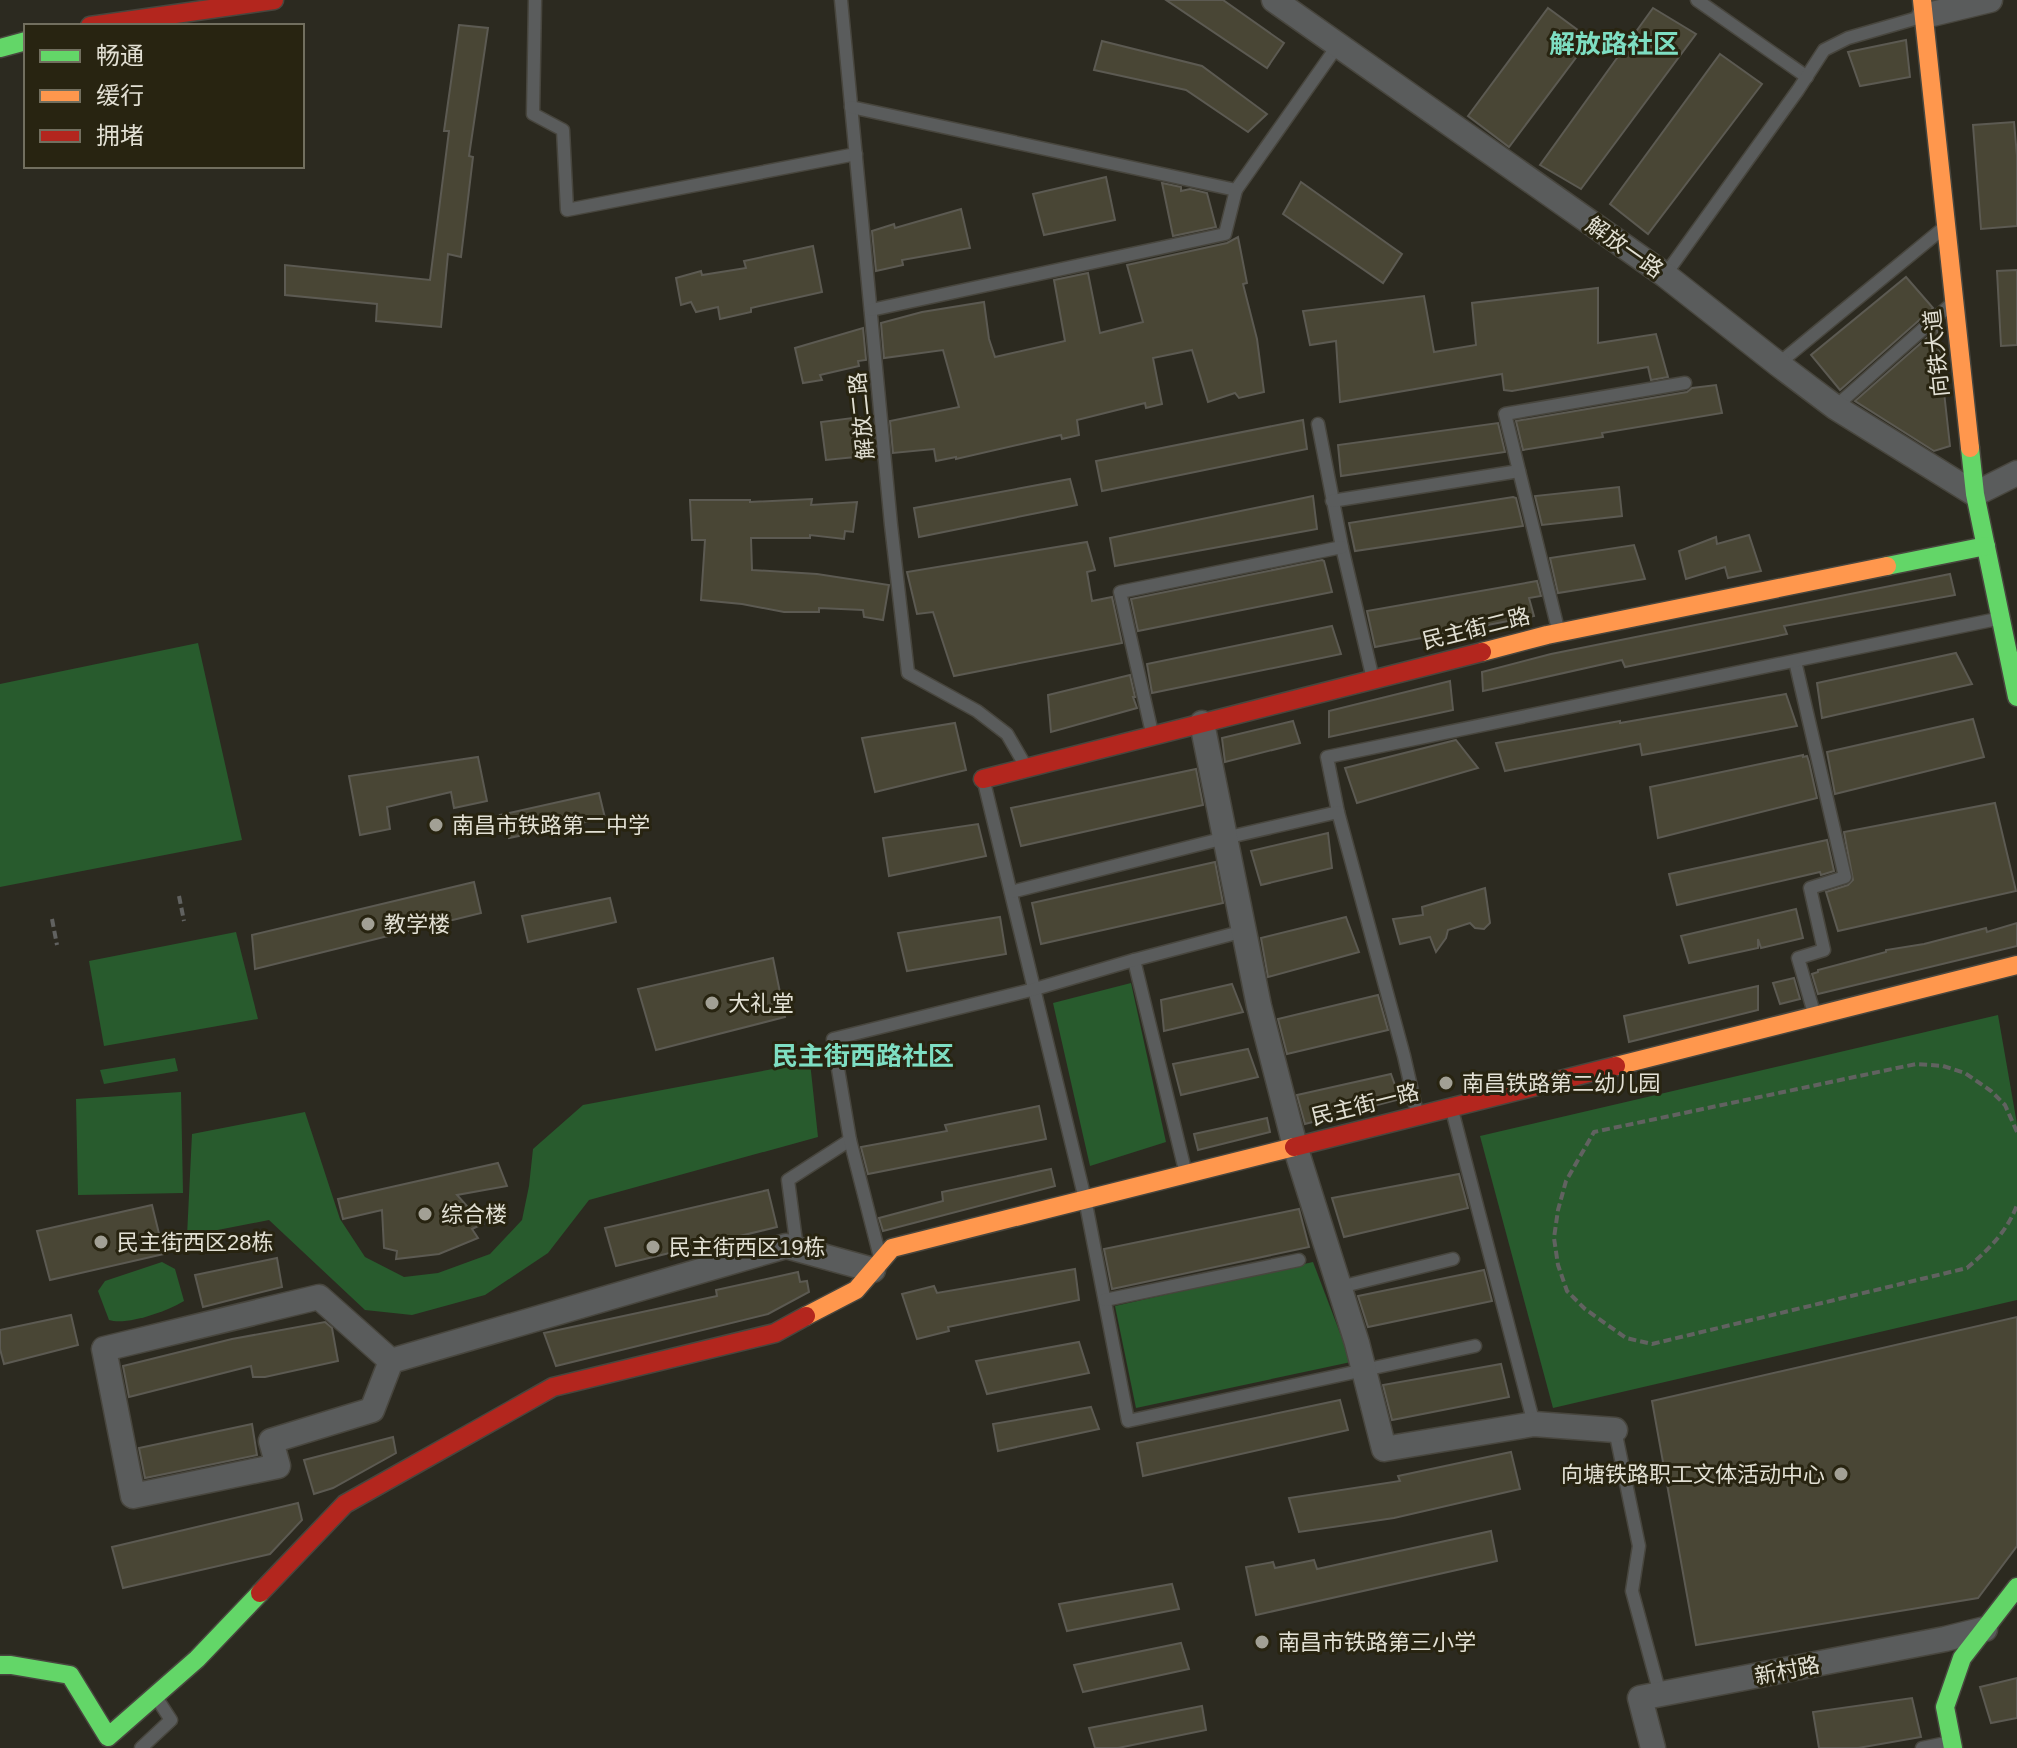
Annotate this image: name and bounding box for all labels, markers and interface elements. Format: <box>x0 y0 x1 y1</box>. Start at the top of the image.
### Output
legend <box>24 24 304 168</box>
district label: 解放路社区 <box>1549 29 1679 59</box>
text: 畅通 <box>96 42 144 69</box>
text: 缓行 <box>96 82 144 109</box>
text: 拥堵 <box>96 122 144 149</box>
street label: 解放一路 <box>1581 212 1668 283</box>
street label: 向铁大道 <box>1919 308 1954 398</box>
street label: 解放二路 <box>844 371 879 461</box>
street label: 民主街二路 <box>1420 603 1533 654</box>
place label: 南昌市铁路第二中学 <box>452 813 650 838</box>
marker: 南昌市铁路第二中学 <box>427 816 445 834</box>
place label: 教学楼 <box>384 912 450 937</box>
marker: 教学楼 <box>359 915 377 933</box>
place label: 大礼堂 <box>728 991 794 1016</box>
marker: 大礼堂 <box>703 994 721 1012</box>
district label: 民主街西路社区 <box>772 1041 954 1071</box>
place label: 南昌铁路第二幼儿园 <box>1462 1071 1660 1096</box>
marker: 南昌铁路第二幼儿园 <box>1437 1074 1455 1092</box>
street label: 民主街一路 <box>1309 1079 1422 1130</box>
place label: 综合楼 <box>441 1202 507 1227</box>
marker: 综合楼 <box>416 1205 434 1223</box>
place label: 民主街西区28栋 <box>117 1230 273 1255</box>
marker: 民主街西区28栋 <box>92 1233 110 1251</box>
place label: 民主街西区19栋 <box>669 1235 825 1260</box>
marker: 民主街西区19栋 <box>644 1238 662 1256</box>
place label: 向塘铁路职工文体活动中心 <box>1561 1462 1825 1487</box>
marker: 向塘铁路职工文体活动中心 <box>1832 1465 1850 1483</box>
place label: 南昌市铁路第三小学 <box>1278 1630 1476 1655</box>
marker: 南昌市铁路第三小学 <box>1253 1633 1271 1651</box>
street label: 新村路 <box>1752 1652 1822 1689</box>

